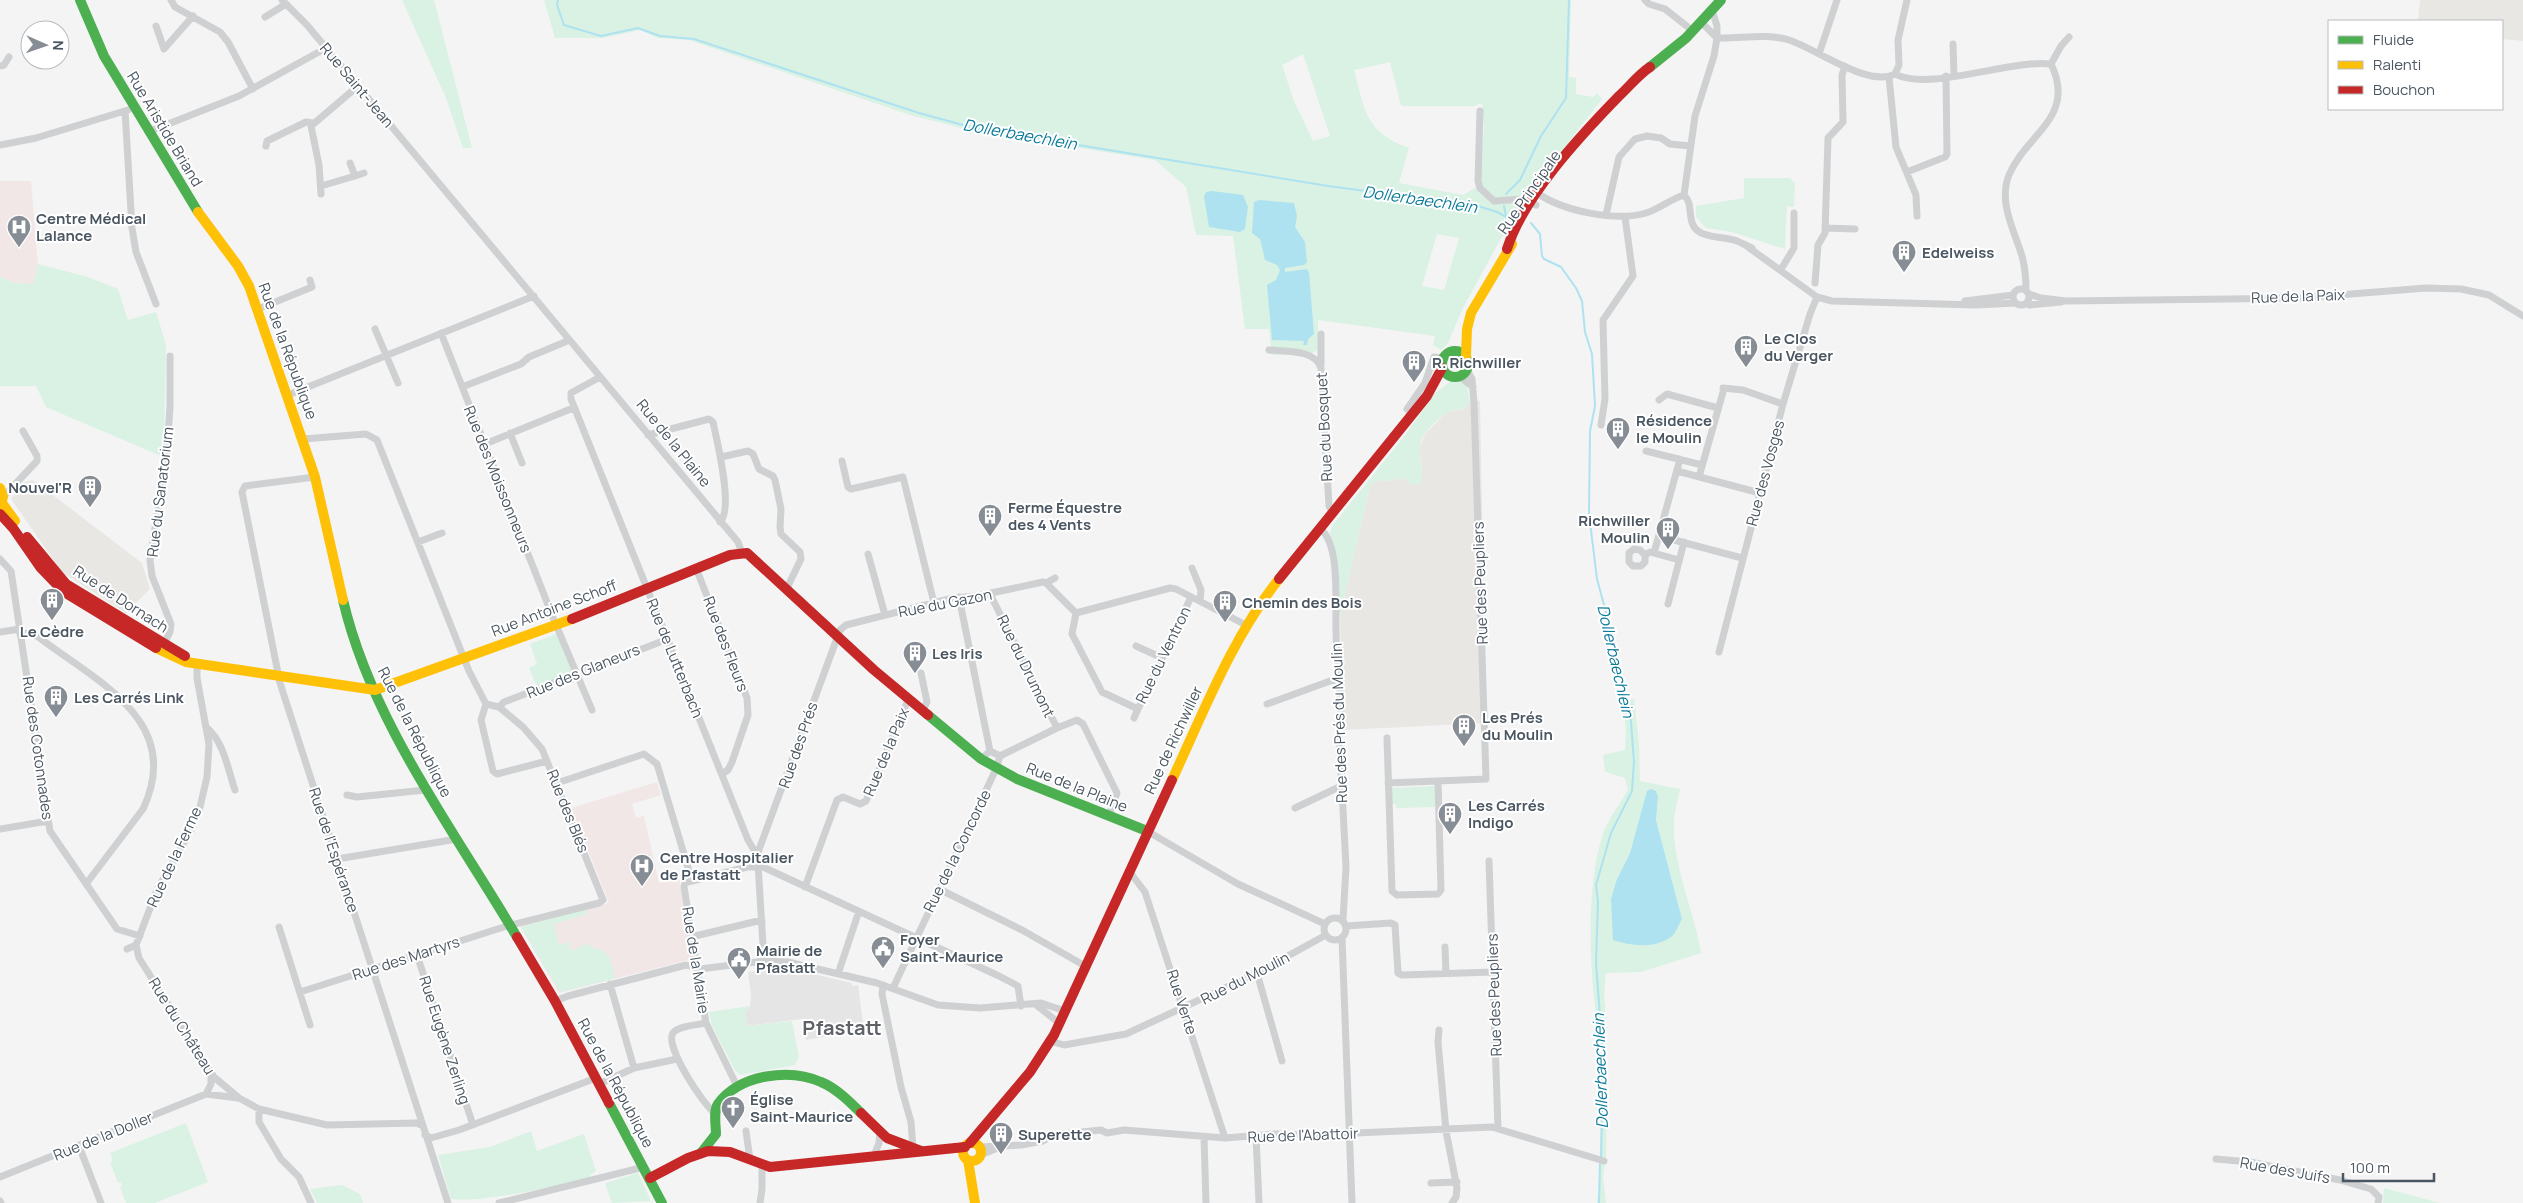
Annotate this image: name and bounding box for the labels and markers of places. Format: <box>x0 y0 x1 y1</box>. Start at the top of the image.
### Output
place label: Centre Médical Lalance <box>36 208 146 246</box>
hospital icon: Centre Médical Lalance <box>6 214 32 248</box>
building icon: Edelweiss <box>1891 239 1917 273</box>
place label: Edelweiss <box>1922 242 1995 263</box>
place label: Le Clos du Verger <box>1764 328 1833 366</box>
building icon: Le Clos du Verger <box>1733 334 1759 368</box>
building icon: R. Richwiller <box>1401 349 1427 383</box>
place label: R. Richwiller <box>1432 352 1521 373</box>
place label: Résidence le Moulin <box>1636 410 1712 448</box>
building icon: Résidence le Moulin <box>1605 416 1631 450</box>
building icon: Nouvel'R <box>77 474 103 508</box>
place label: Nouvel'R <box>8 477 72 498</box>
place label: Ferme Équestre des 4 Vents <box>1008 497 1122 535</box>
building icon: Ferme Équestre des 4 Vents <box>977 503 1003 537</box>
place label: Richwiller Moulin <box>1578 510 1650 548</box>
building icon: Richwiller Moulin <box>1655 516 1681 550</box>
building icon: Le Cèdre <box>39 587 65 621</box>
building icon: Chemin des Bois <box>1212 589 1238 623</box>
place label: Chemin des Bois <box>1242 592 1362 613</box>
place label: Le Cèdre <box>20 621 84 642</box>
building icon: Les Iris <box>902 640 928 674</box>
place label: Les Iris <box>932 643 983 664</box>
building icon: Les Carrés Link <box>43 684 69 718</box>
place label: Les Carrés Link <box>74 687 185 708</box>
place label: Les Prés du Moulin <box>1482 707 1553 745</box>
building icon: Les Prés du Moulin <box>1451 713 1477 747</box>
place label: Les Carrés Indigo <box>1468 795 1545 833</box>
building icon: Les Carrés Indigo <box>1437 801 1463 835</box>
place label: Centre Hospitalier de Pfastatt <box>660 847 794 885</box>
hospital icon: Centre Hospitalier de Pfastatt <box>629 853 655 887</box>
place label: Foyer Saint-Maurice <box>900 929 1003 967</box>
public building icon: Foyer Saint-Maurice <box>870 935 896 969</box>
place label: Mairie de Pfastatt <box>756 940 822 978</box>
public building icon: Mairie de Pfastatt <box>726 946 752 980</box>
place label: Église Saint-Maurice <box>750 1089 853 1127</box>
church icon: Église Saint-Maurice <box>720 1095 746 1129</box>
building icon: Superette <box>988 1121 1014 1155</box>
place label: Superette <box>1018 1124 1092 1145</box>

